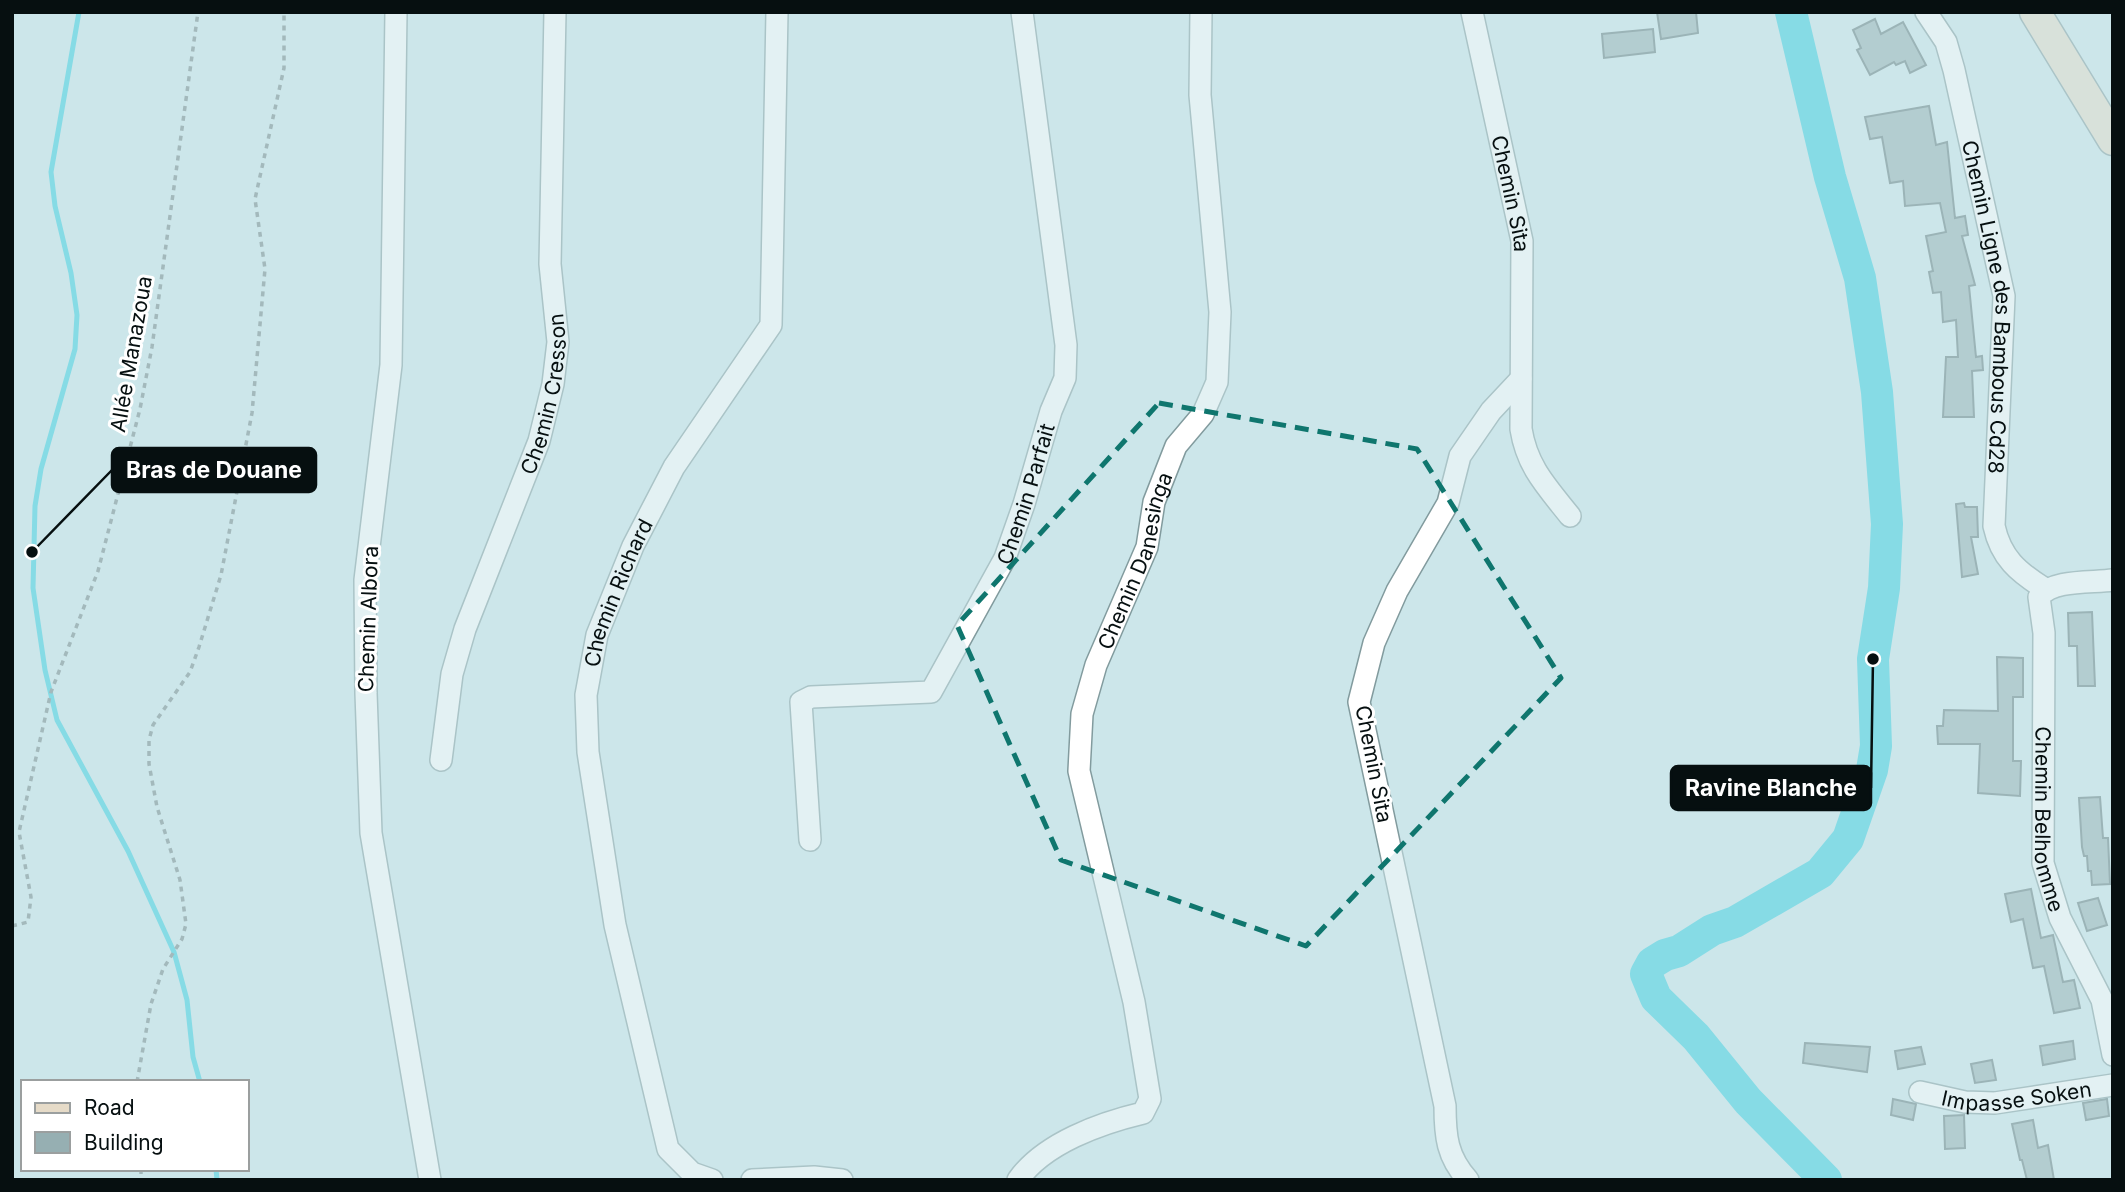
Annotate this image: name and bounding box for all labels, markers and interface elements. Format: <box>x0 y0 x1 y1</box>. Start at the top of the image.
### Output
street label: Chemin Sita <box>1487 133 1535 252</box>
street label: Chemin Ligne des Bambous Cd28 <box>1957 138 2017 474</box>
street label: Allée Manazoua <box>105 274 157 434</box>
street label: Chemin Cresson <box>515 312 571 478</box>
street label: Chemin Parfait <box>991 420 1059 568</box>
callout: Bras de Douane <box>112 448 316 492</box>
text: Bras de Douane <box>126 456 302 484</box>
street label: Chemin Danesinga <box>1092 468 1177 653</box>
street label: Chemin Richard <box>579 514 657 669</box>
street label: Chemin Albora <box>353 545 383 693</box>
street label: Chemin Sita <box>1350 703 1398 825</box>
street label: Chemin Belhomme <box>2030 726 2070 915</box>
callout: Ravine Blanche <box>1671 766 1871 810</box>
text: Ravine Blanche <box>1685 774 1857 802</box>
street label: Impasse Soken <box>1939 1076 2093 1116</box>
legend <box>21 1080 248 1171</box>
text: Road <box>84 1095 135 1120</box>
text: Building <box>84 1130 164 1155</box>

